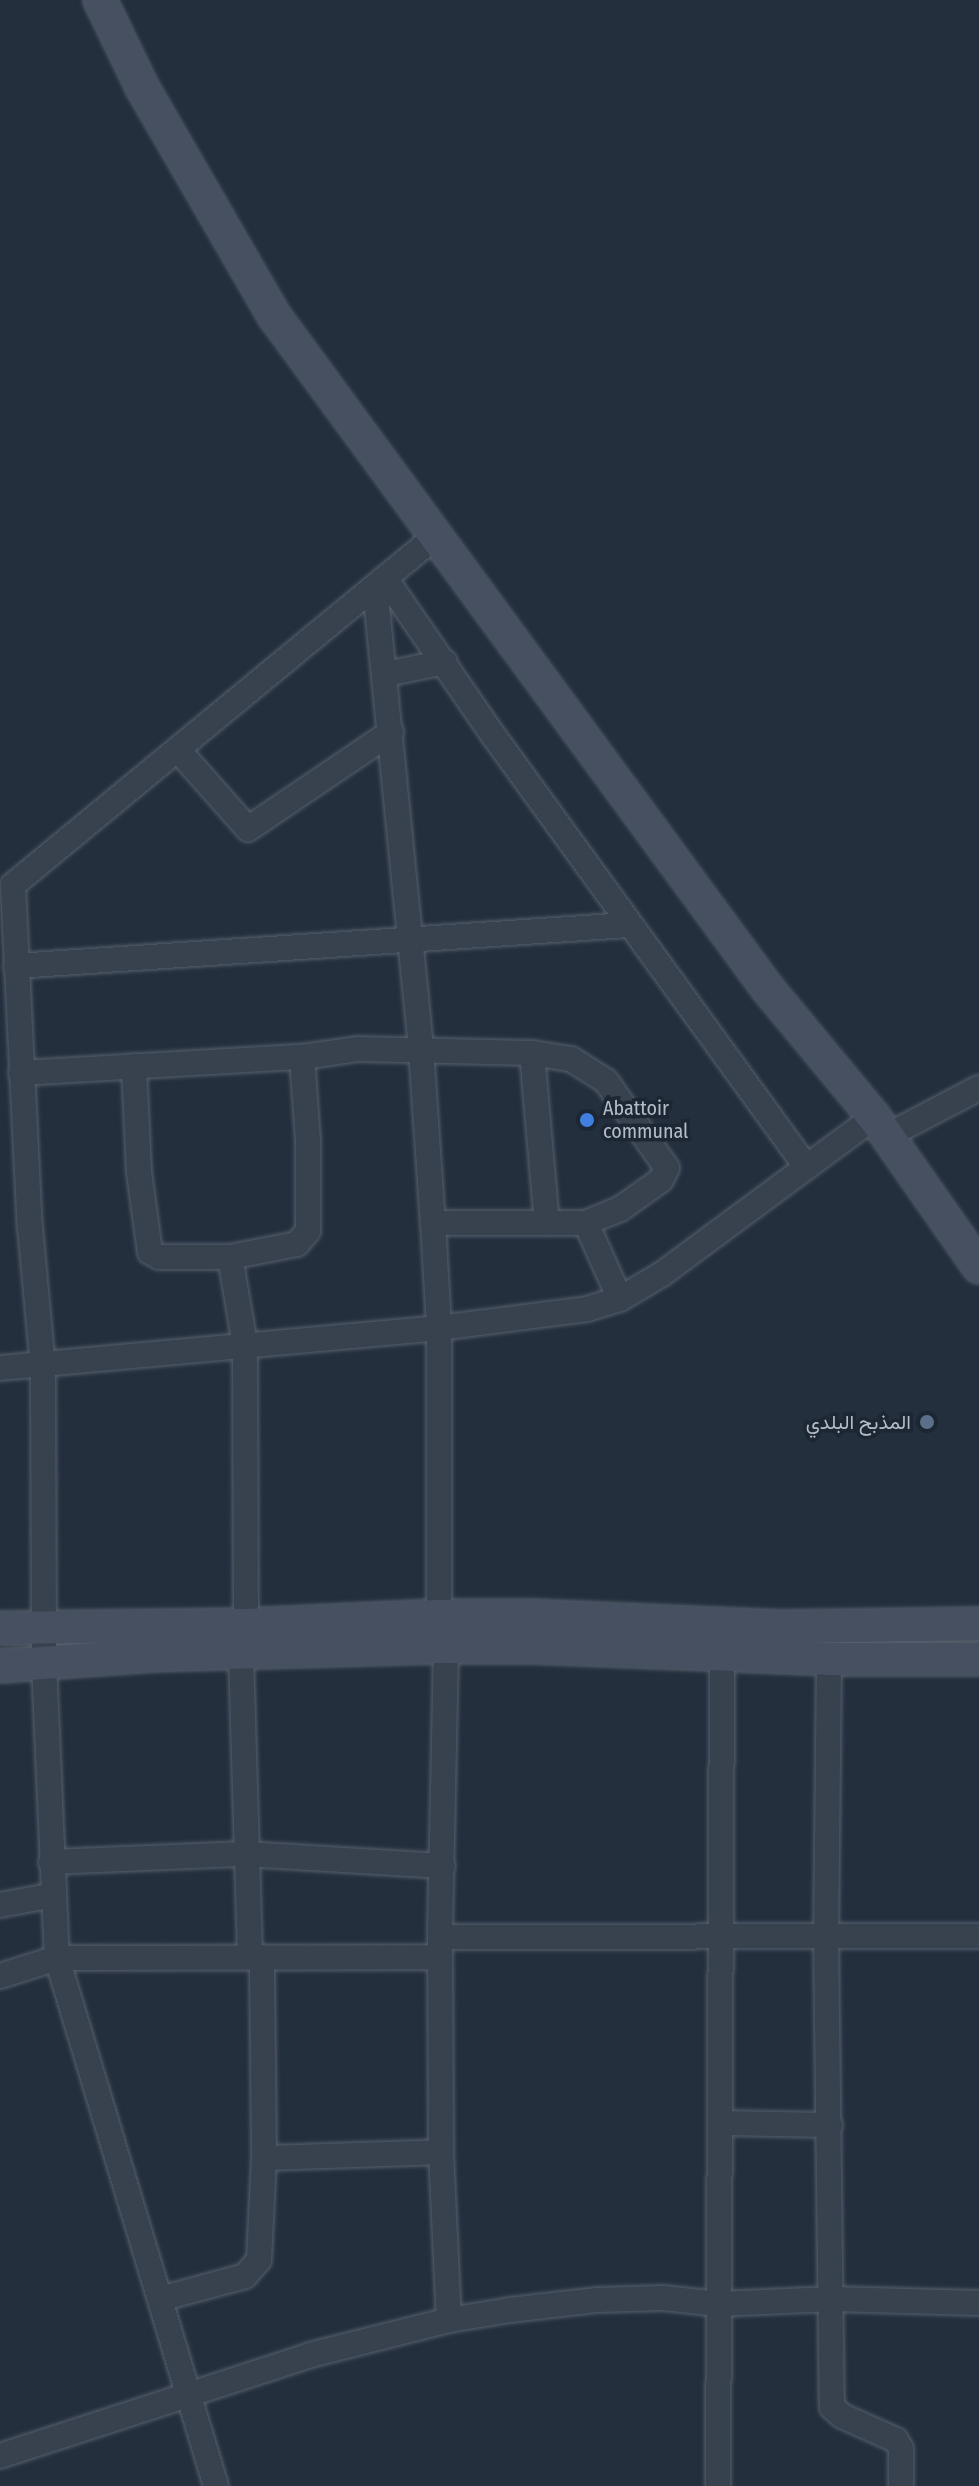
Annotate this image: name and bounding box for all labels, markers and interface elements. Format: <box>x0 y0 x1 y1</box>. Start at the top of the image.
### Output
place label: Abattoir communal <box>603 1096 688 1143</box>
marker: Abattoir communal <box>578 1111 596 1129</box>
place label: المذبح البلدي <box>806 1410 911 1434</box>
marker: المذبح البلدي <box>918 1413 936 1431</box>

